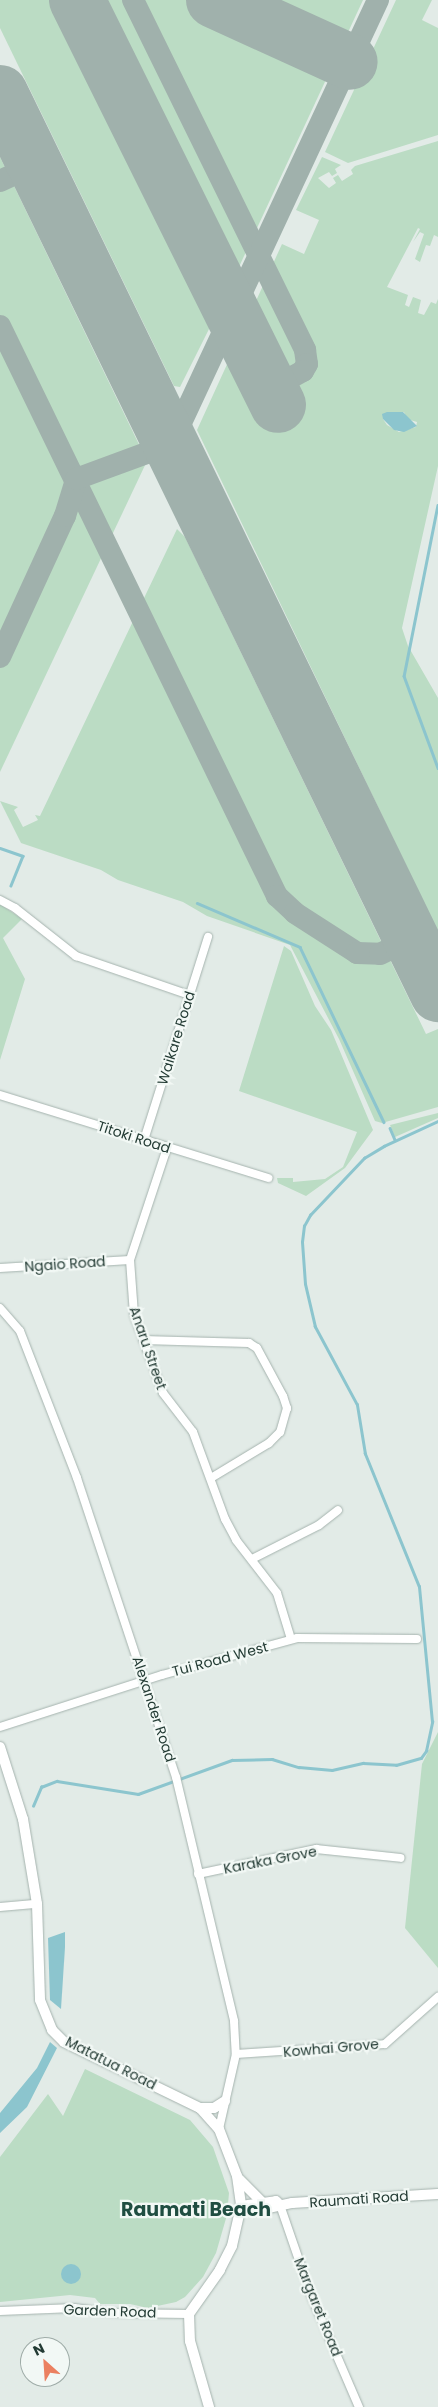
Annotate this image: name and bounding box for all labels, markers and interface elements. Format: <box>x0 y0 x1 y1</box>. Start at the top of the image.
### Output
street label: Waikare Road <box>154 989 198 1087</box>
street label: Titoki Road <box>95 1117 173 1157</box>
street label: Ngaio Road <box>24 1253 106 1275</box>
street label: Anaru Street <box>126 1304 170 1392</box>
street label: Tui Road West <box>170 1638 270 1680</box>
street label: Alexander Road <box>129 1654 179 1764</box>
street label: Karaka Grove <box>222 1843 318 1877</box>
street label: Matatua Road <box>63 2033 159 2093</box>
street label: Kowhai Grove <box>282 2035 380 2061</box>
street label: Raumati Road <box>309 2187 409 2211</box>
district label: Raumati Beach <box>121 2199 271 2221</box>
street label: Margaret Road <box>291 2255 345 2359</box>
street label: Garden Road <box>63 2301 157 2321</box>
north arrow <box>20 2337 70 2387</box>
text: N <box>30 2338 48 2361</box>

